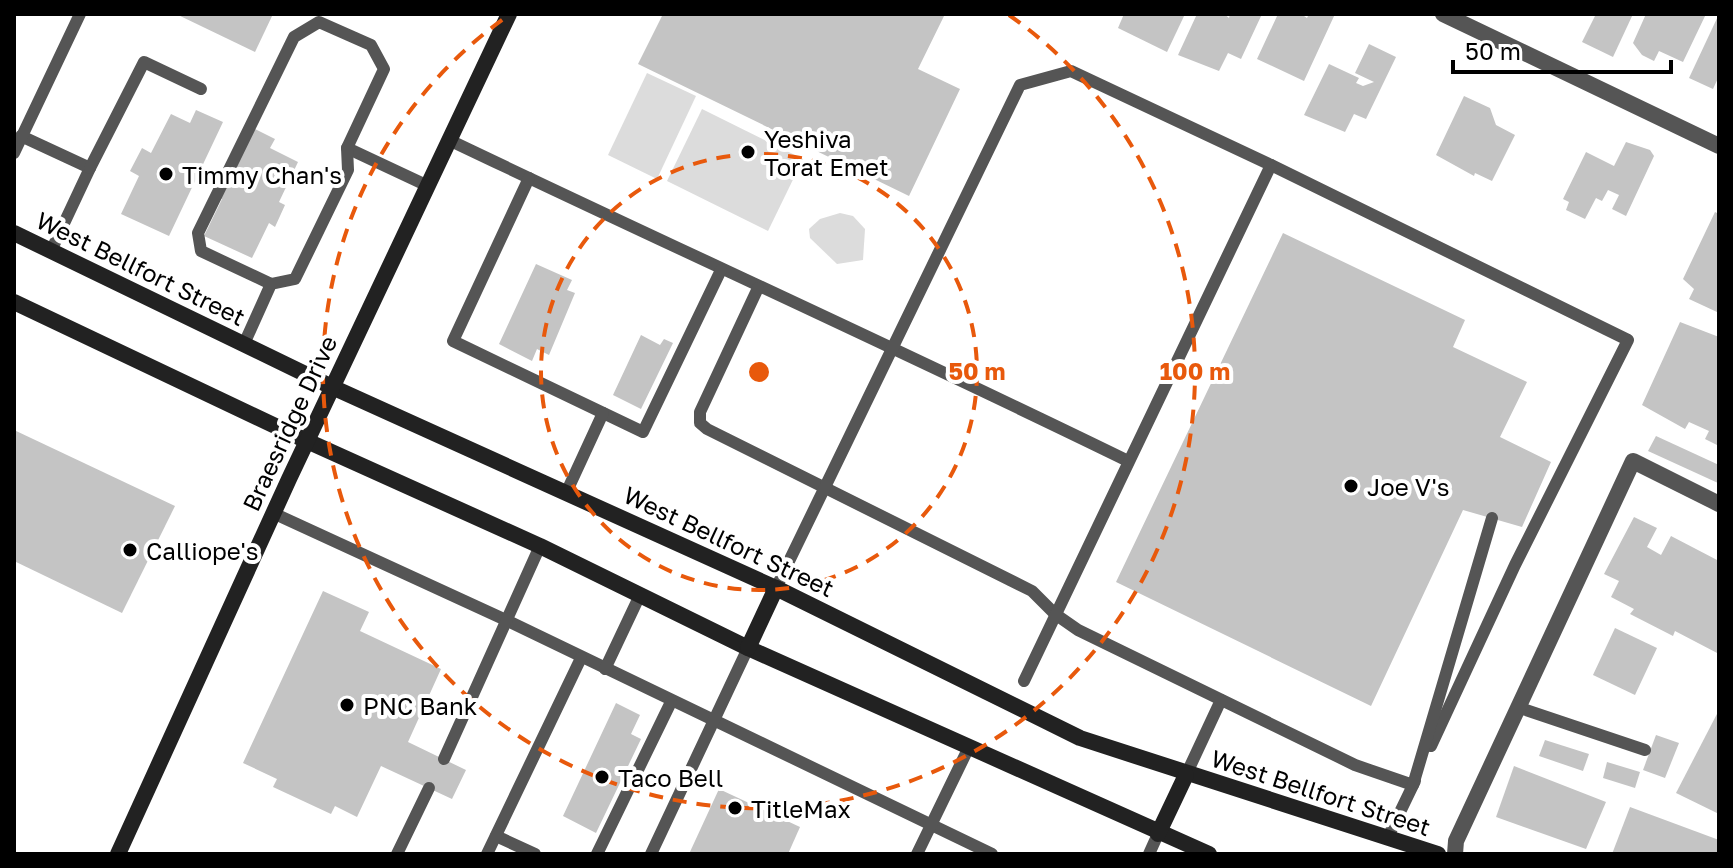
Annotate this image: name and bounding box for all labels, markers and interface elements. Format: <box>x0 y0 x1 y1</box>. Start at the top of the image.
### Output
scale bar <box>1453 24 1671 74</box>
text: 50 m <box>1465 36 1521 65</box>
place label: Yeshiva Torat Emet <box>764 124 889 181</box>
marker: Yeshiva Torat Emet <box>739 143 757 161</box>
place label: Timmy Chan's <box>182 160 342 189</box>
marker: Timmy Chan's <box>157 165 175 183</box>
street label: West Bellfort Street <box>32 205 250 331</box>
street label: Braesridge Drive <box>236 331 342 515</box>
text: 50 m <box>948 356 1006 385</box>
text: 100 m <box>1160 356 1230 385</box>
centre of rings <box>745 358 773 386</box>
place label: Joe V's <box>1367 472 1449 501</box>
marker: Joe V's <box>1342 477 1360 495</box>
street label: West Bellfort Street <box>619 480 839 602</box>
place label: Calliope's <box>146 536 259 565</box>
marker: Calliope's <box>121 541 139 559</box>
place label: PNC Bank <box>363 691 477 720</box>
marker: PNC Bank <box>338 696 356 714</box>
street label: West Bellfort Street <box>1208 743 1434 841</box>
place label: Taco Bell <box>618 763 723 792</box>
marker: Taco Bell <box>593 768 611 786</box>
place label: TitleMax <box>751 794 851 823</box>
marker: TitleMax <box>726 799 744 817</box>

